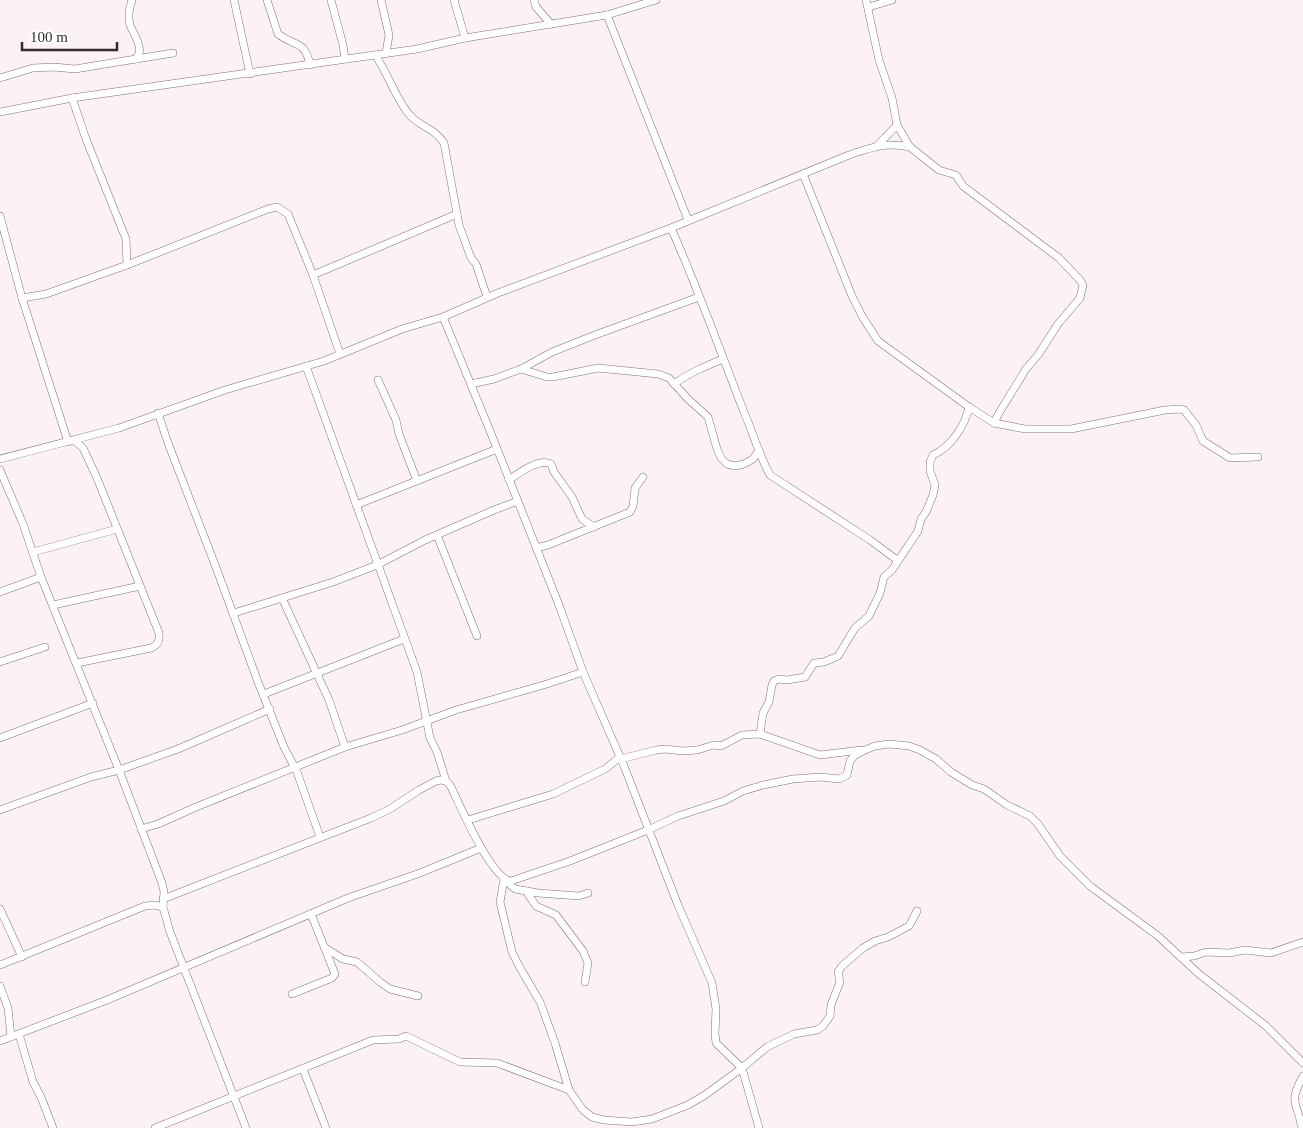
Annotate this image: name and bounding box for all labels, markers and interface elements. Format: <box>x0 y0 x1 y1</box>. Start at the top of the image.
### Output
scale bar <box>22 20 118 52</box>
text: 100 m <box>30 29 68 45</box>

